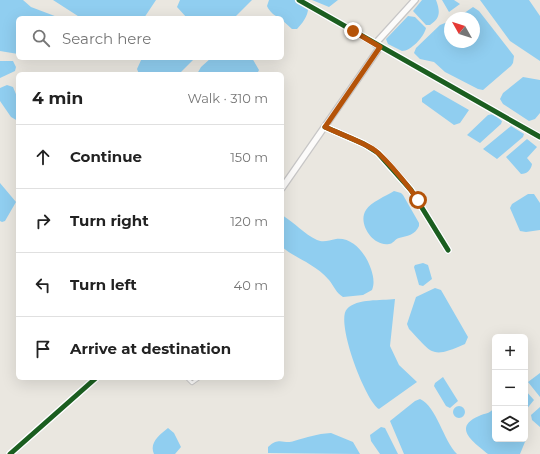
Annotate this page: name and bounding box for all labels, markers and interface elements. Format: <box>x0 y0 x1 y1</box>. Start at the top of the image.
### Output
north arrow <box>444 12 480 48</box>
search box <box>16 16 284 60</box>
route end <box>344 22 362 40</box>
icon: search <box>30 27 52 49</box>
text: Search here <box>62 29 151 48</box>
text: 4 min <box>32 88 83 108</box>
text: Walk · 310 m <box>187 90 268 106</box>
icon: ahead <box>32 146 54 168</box>
text: Continue <box>70 147 142 166</box>
text: 150 m <box>230 149 268 165</box>
route start <box>409 191 427 209</box>
icon: right <box>32 210 54 232</box>
text: Turn right <box>70 211 149 230</box>
text: 120 m <box>230 213 268 229</box>
icon: left <box>32 274 54 296</box>
text: Turn left <box>70 275 137 294</box>
text: 40 m <box>234 277 268 293</box>
map controls <box>492 334 528 442</box>
button: + <box>492 334 528 370</box>
icon: arrive <box>32 338 54 360</box>
text: Arrive at destination <box>70 339 231 358</box>
button: − <box>492 370 528 406</box>
button: layers <box>492 406 528 442</box>

